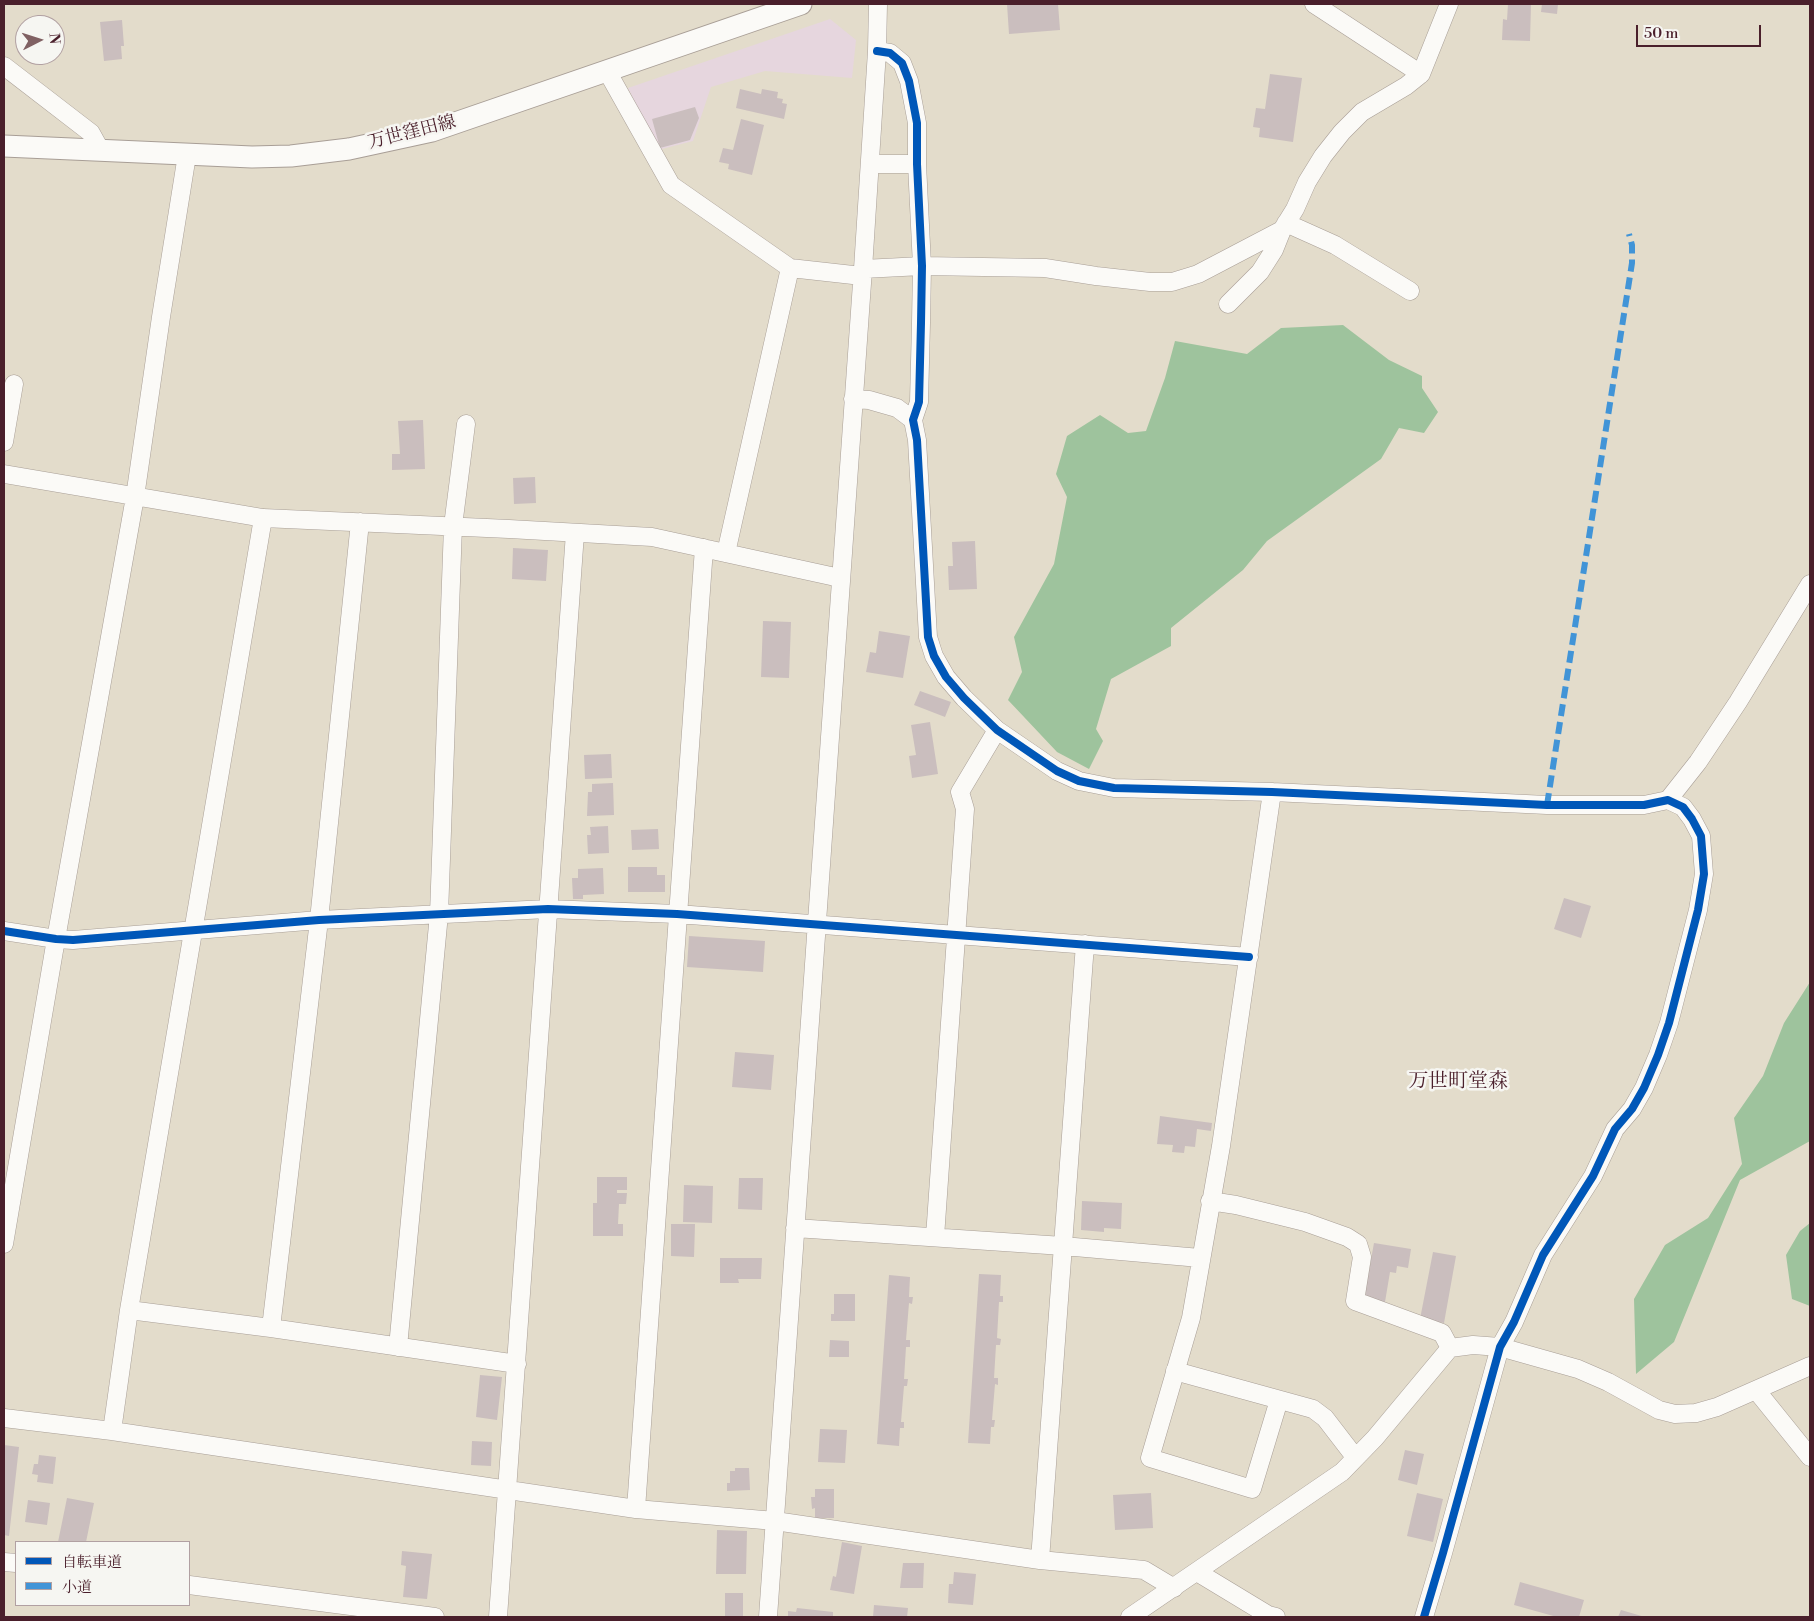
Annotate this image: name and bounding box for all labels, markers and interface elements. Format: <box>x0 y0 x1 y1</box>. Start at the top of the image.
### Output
north arrow <box>15 15 65 65</box>
scale bar <box>1639 15 1764 47</box>
text: 50 m <box>1644 24 1678 43</box>
text: N <box>44 32 63 45</box>
street label: 万世窪田線 <box>366 112 458 154</box>
district label: 万世町堂森 <box>1408 1070 1508 1094</box>
legend <box>15 1541 190 1606</box>
text: 自転車道 <box>62 1553 122 1572</box>
text: 小道 <box>62 1578 92 1597</box>

